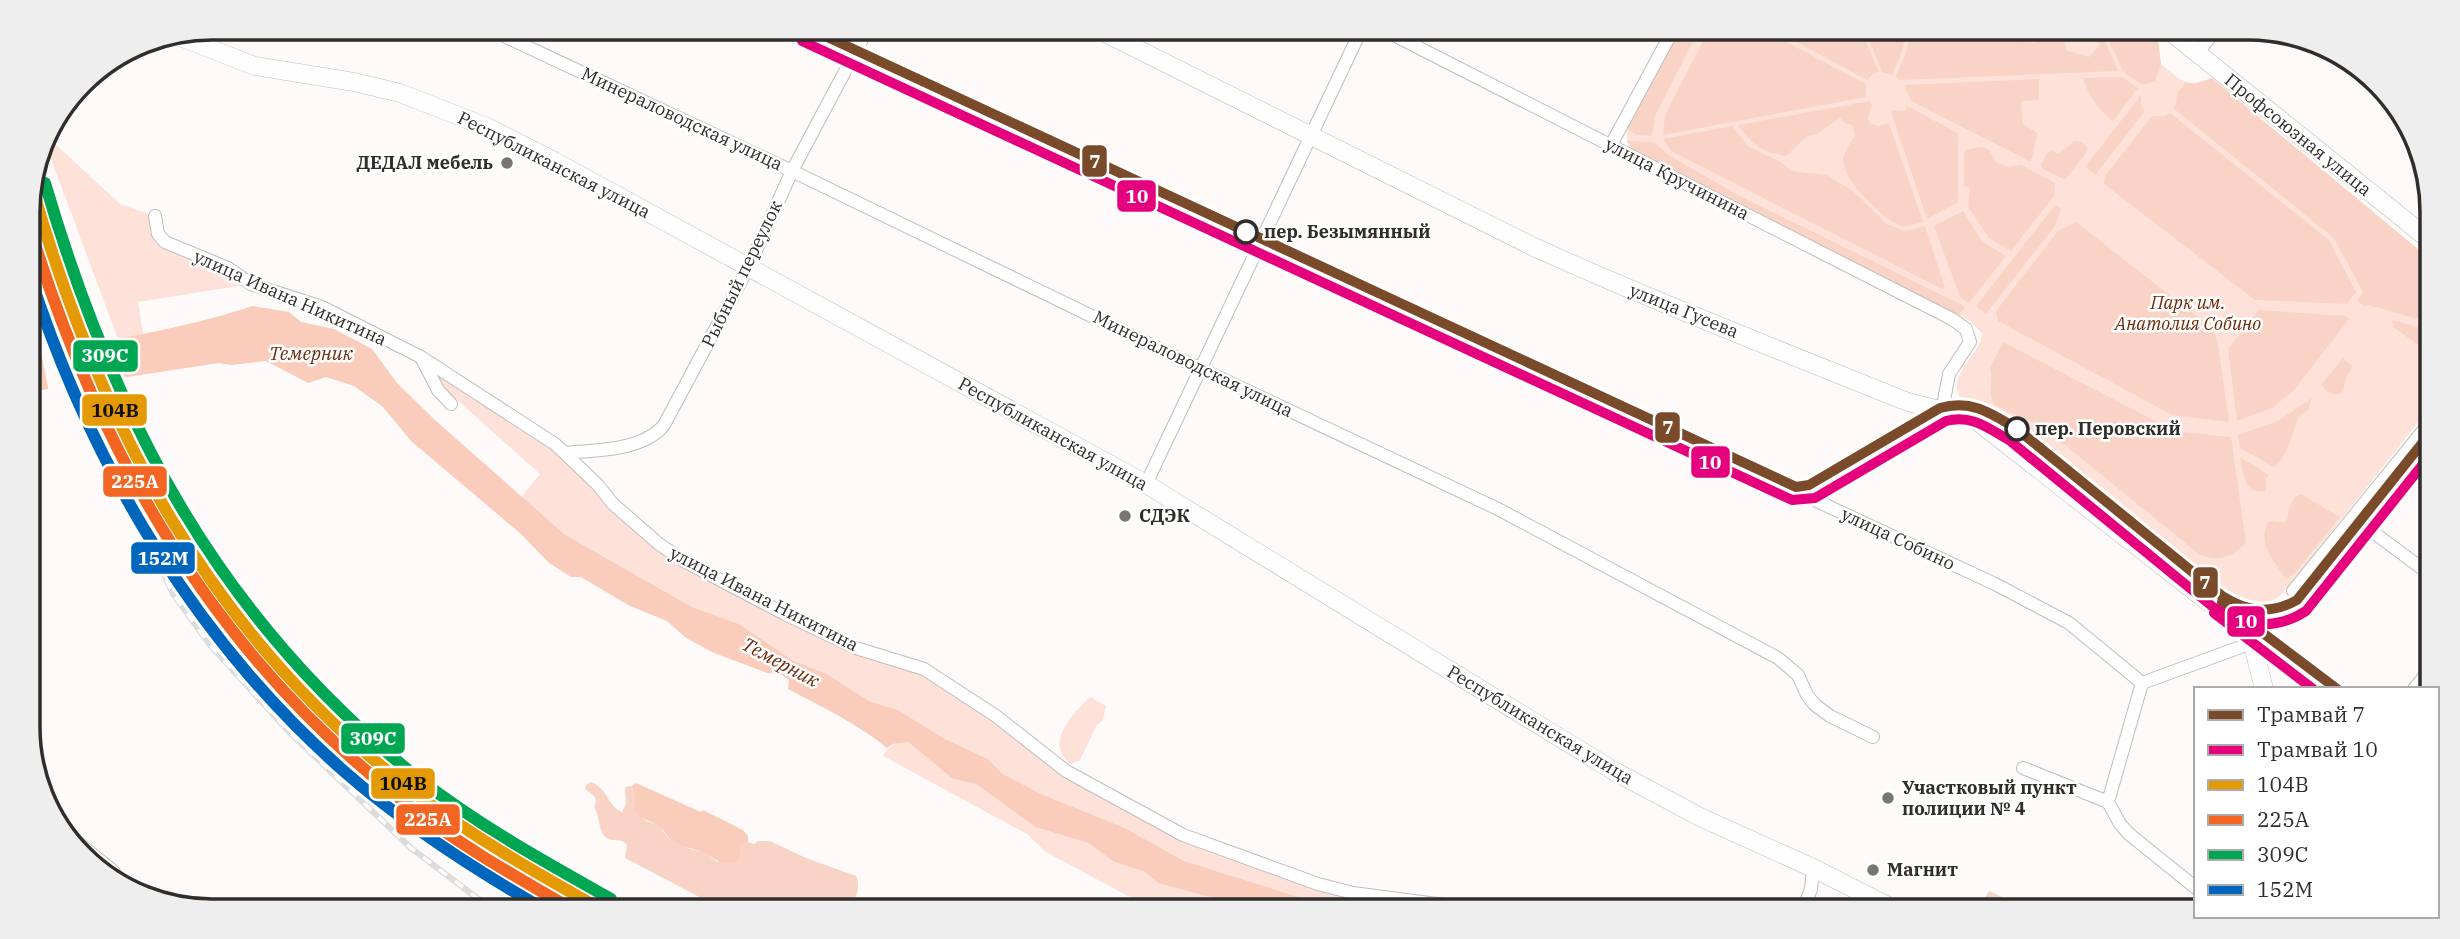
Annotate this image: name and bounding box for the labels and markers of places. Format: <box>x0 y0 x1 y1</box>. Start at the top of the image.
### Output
place label: ДЕДАЛ мебель <box>356 151 493 174</box>
marker: ДЕДАЛ мебель <box>499 155 515 171</box>
marker: пер. Безымянный <box>1234 220 1258 244</box>
place label: пер. Безымянный <box>1264 220 1431 243</box>
marker: пер. Перовский <box>2005 417 2029 441</box>
place label: пер. Перовский <box>2035 417 2181 440</box>
place label: СДЭК <box>1139 504 1191 527</box>
marker: СДЭК <box>1117 508 1133 524</box>
place label: Участковый пункт полиции № 4 <box>1902 776 2077 820</box>
marker: Участковый пункт полиции № 4 <box>1880 790 1896 806</box>
place label: Магнит <box>1887 858 1958 881</box>
marker: Магнит <box>1865 862 1881 878</box>

